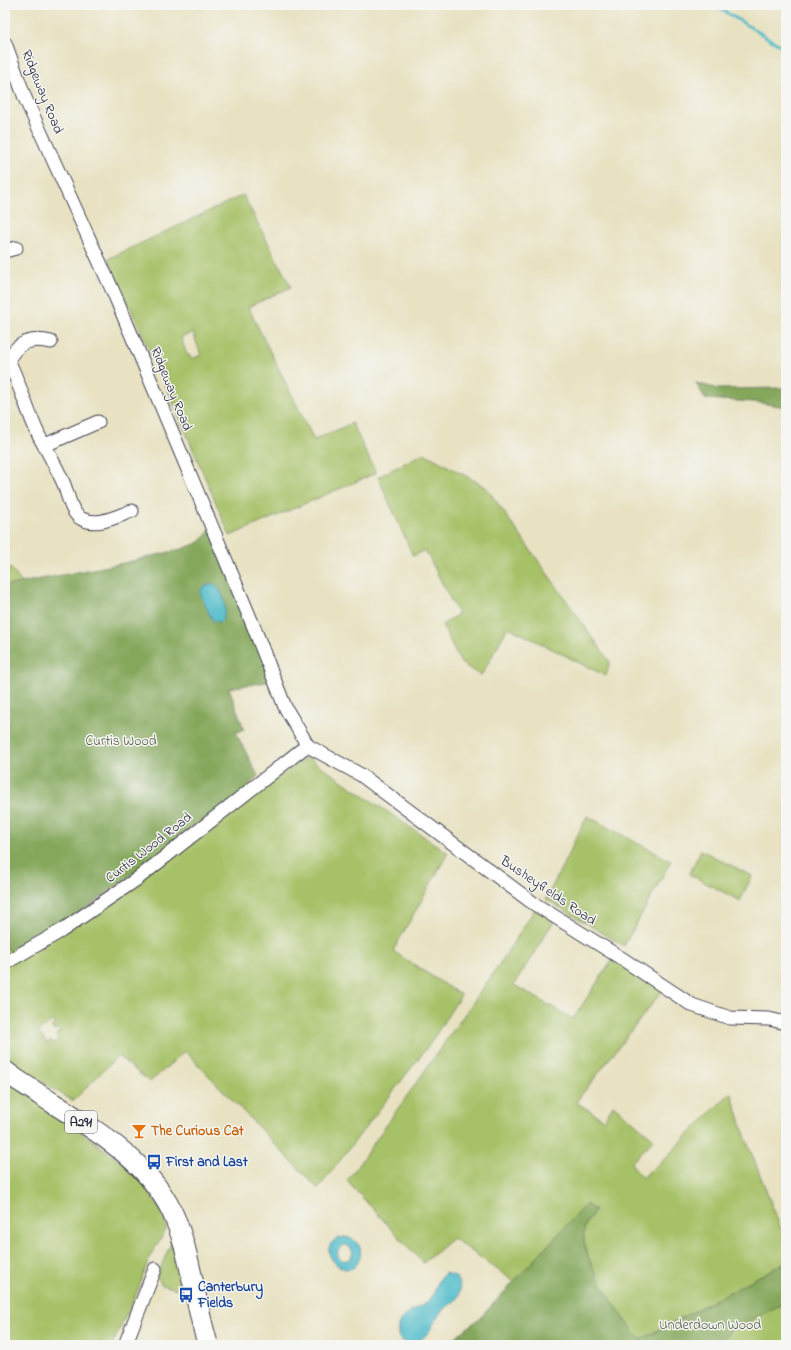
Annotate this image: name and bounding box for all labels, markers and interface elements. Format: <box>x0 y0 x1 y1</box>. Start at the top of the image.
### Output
street label: Ridgeway Road <box>15 47 68 138</box>
street label: Ridgeway Road <box>144 344 197 435</box>
park label: Curtis Wood <box>85 731 157 752</box>
street label: Curtis Wood Road <box>101 807 197 889</box>
street label: Busheyfields Road <box>494 850 600 932</box>
road number: A291 <box>65 1111 97 1133</box>
place label: The Curious Cat <box>151 1121 244 1142</box>
bar icon: The Curious Cat <box>130 1122 148 1140</box>
place label: First and Last <box>165 1152 248 1173</box>
bus stop icon: First and Last <box>145 1153 163 1171</box>
place label: Canterbury Fields <box>197 1277 263 1314</box>
bus stop icon: Canterbury Fields <box>177 1286 195 1304</box>
park label: Underdown Wood <box>659 1315 761 1336</box>

